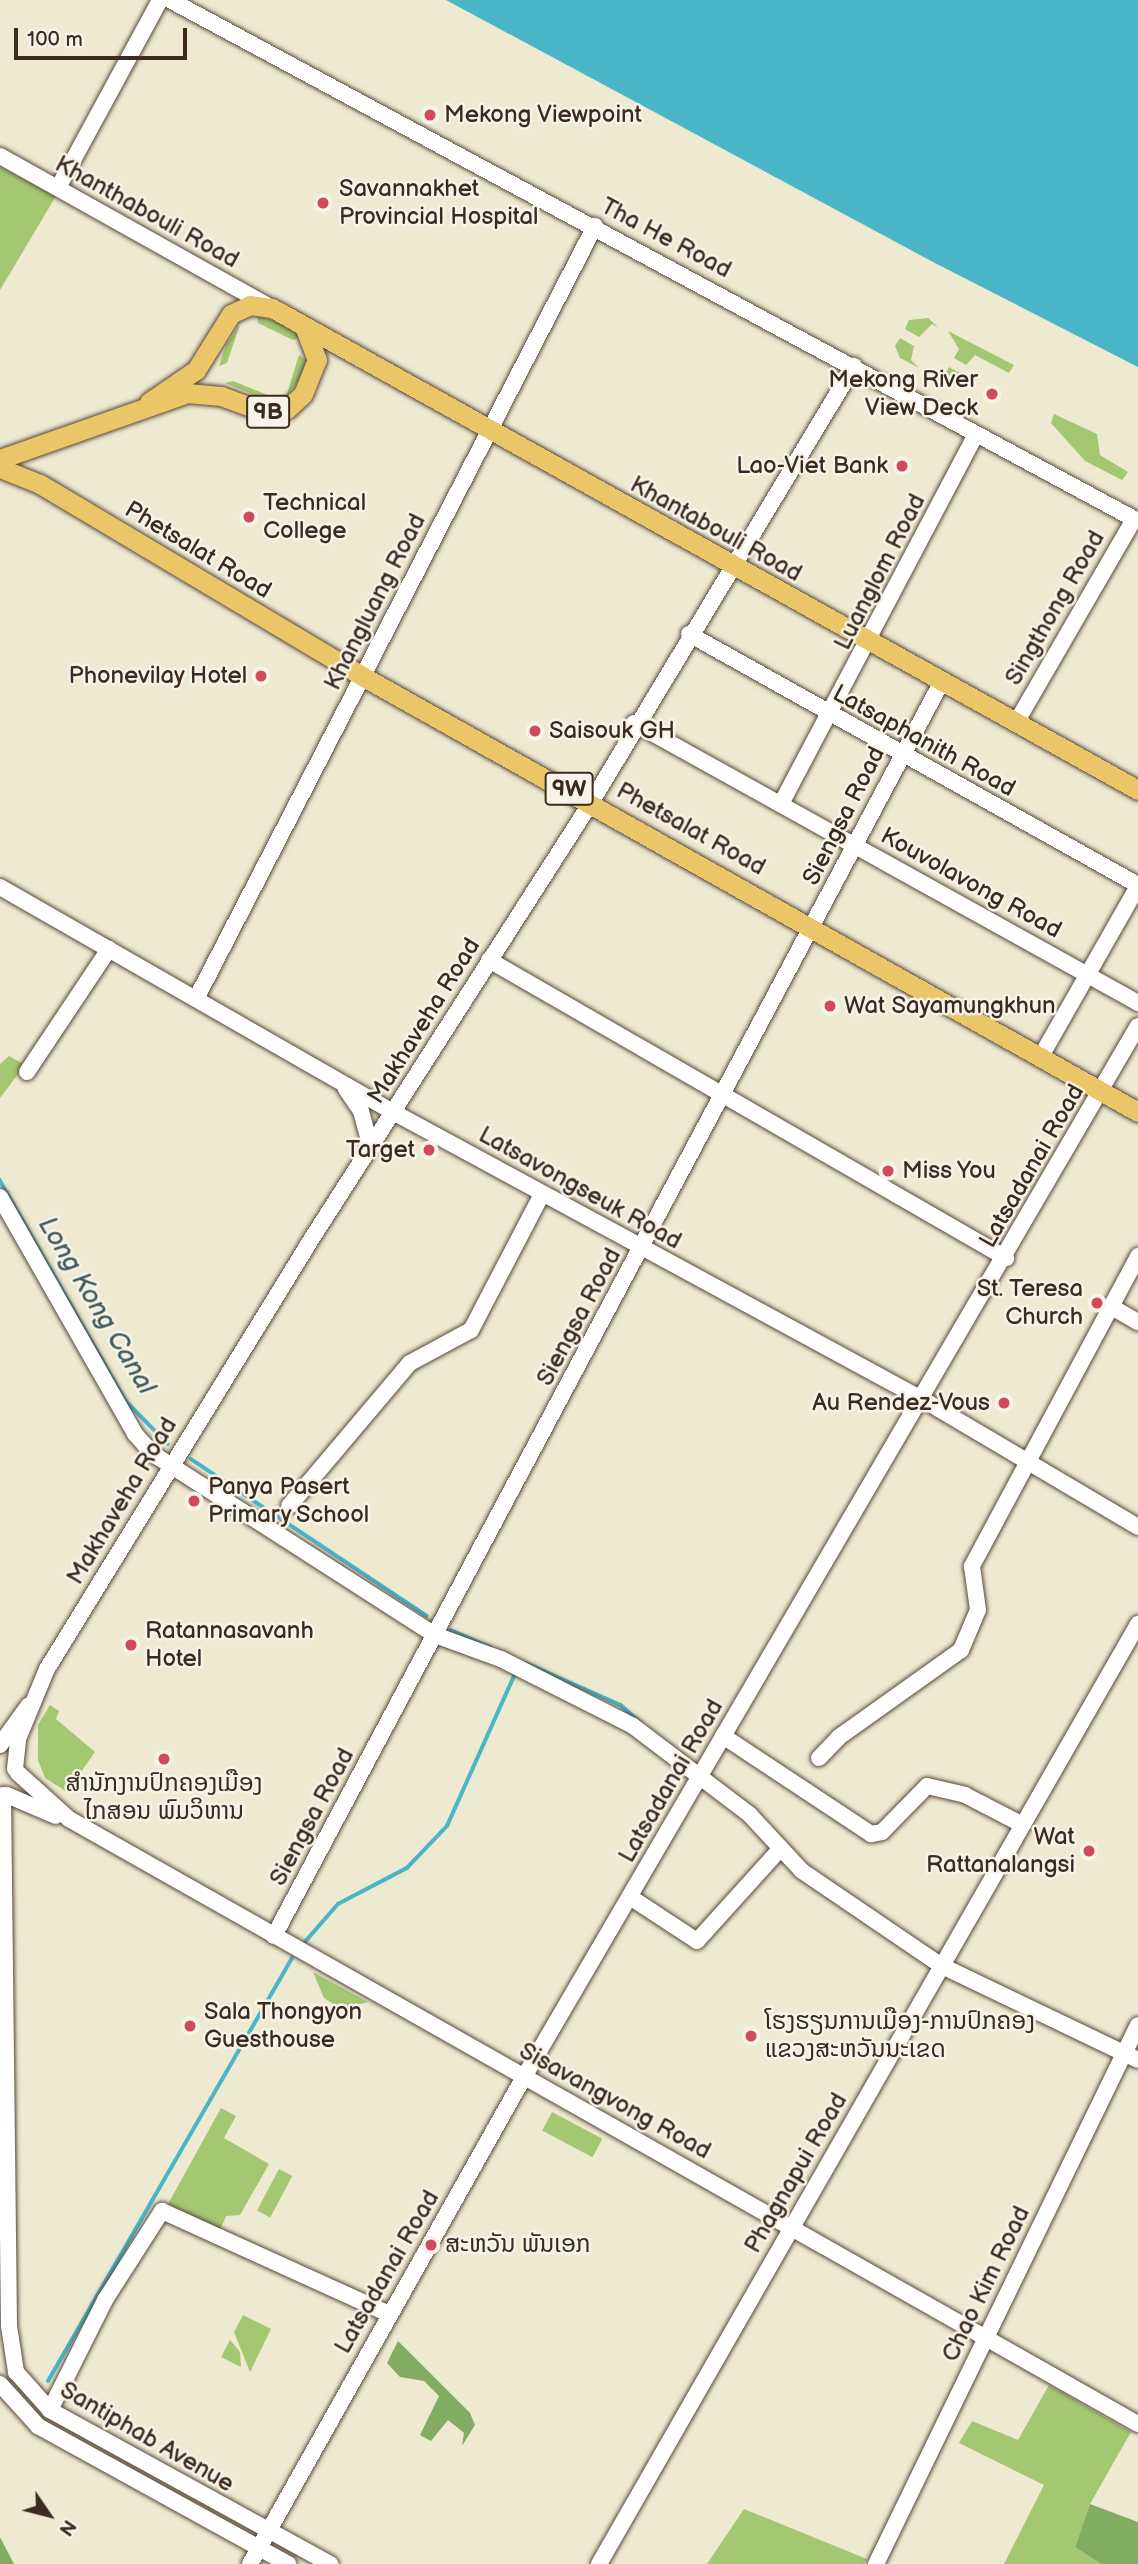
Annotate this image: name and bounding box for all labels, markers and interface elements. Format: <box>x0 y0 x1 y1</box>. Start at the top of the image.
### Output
scale bar <box>18 14 191 58</box>
text: 100 m <box>27 27 83 52</box>
place label: Mekong Viewpoint <box>444 101 643 129</box>
marker: Mekong Viewpoint <box>422 107 438 123</box>
street label: Khanthabouli Road <box>50 150 244 274</box>
place label: Savannakhet Provincial Hospital <box>339 175 538 231</box>
street label: Tha He Road <box>596 192 736 284</box>
marker: Savannakhet Provincial Hospital <box>313 193 333 213</box>
place label: Mekong River View Deck <box>828 366 978 422</box>
marker: Mekong River View Deck <box>984 386 1000 402</box>
road number: 9B <box>245 392 291 432</box>
place label: Lao-Viet Bank <box>736 452 888 480</box>
marker: Lao-Viet Bank <box>894 458 910 474</box>
street label: Khantabouli Road <box>625 470 807 588</box>
place label: Technical College <box>263 489 366 545</box>
street label: Luanglom Road <box>828 489 932 655</box>
street label: Phetsalat Road <box>120 495 276 605</box>
marker: Technical College <box>241 509 257 525</box>
street label: Khangluang Road <box>318 509 432 695</box>
street label: Singthong Road <box>999 526 1111 690</box>
place label: Phonevilay Hotel <box>67 662 247 690</box>
marker: Phonevilay Hotel <box>253 668 269 684</box>
street label: Latsaphanith Road <box>828 679 1020 803</box>
place label: Saisouk GH <box>549 717 675 745</box>
marker: Saisouk GH <box>527 723 543 739</box>
street label: Siengsa Road <box>797 742 891 890</box>
road number: 9W <box>544 769 594 808</box>
street label: Phetsalat Road <box>611 776 771 882</box>
street label: Kouvolavong Road <box>876 821 1066 945</box>
street label: Makhaveha Road <box>362 933 486 1109</box>
place label: Wat Sayamungkhun <box>844 992 1056 1020</box>
marker: Wat Sayamungkhun <box>822 998 838 1014</box>
street label: Latsadanai Road <box>974 1079 1090 1253</box>
street label: Latsavongseuk Road <box>474 1120 686 1256</box>
place label: Target <box>346 1136 415 1164</box>
marker: Target <box>421 1142 437 1158</box>
place label: Miss You <box>902 1157 997 1185</box>
marker: Miss You <box>880 1163 896 1179</box>
water label: Long Kong Canal <box>31 1212 161 1400</box>
street label: Siengsa Road <box>531 1243 627 1391</box>
place label: St. Teresa Church <box>976 1275 1083 1331</box>
marker: St. Teresa Church <box>1089 1295 1105 1311</box>
place label: Au Rendez-Vous <box>812 1389 990 1417</box>
marker: Au Rendez-Vous <box>996 1395 1012 1411</box>
street label: Makhaveha Road <box>61 1412 183 1590</box>
place label: Panya Pasert Primary School <box>208 1473 371 1529</box>
marker: Panya Pasert Primary School <box>186 1493 202 1509</box>
place label: Ratannasavanh Hotel <box>145 1617 314 1673</box>
marker: Ratannasavanh Hotel <box>123 1637 139 1653</box>
street label: Latsadanai Road <box>613 1694 729 1868</box>
street label: Siengsa Road <box>264 1743 360 1891</box>
marker: ສຳນັກງານປົກຄອງເມືອງ ໄກສອນ ພົມວິຫານ <box>156 1751 172 1767</box>
place label: ສຳນັກງານປົກຄອງເມືອງ ໄກສອນ ພົມວິຫານ <box>65 1770 263 1826</box>
place label: Wat Rattanalangsi <box>926 1823 1075 1879</box>
marker: Wat Rattanalangsi <box>1081 1843 1097 1859</box>
place label: Sala Thongyon Guesthouse <box>204 1998 363 2054</box>
place label: ໂຮງຮຽນການເມືອງ-ການປົກຄອງ ແຂວງສະຫວັນນະເຂດ <box>765 2008 1035 2064</box>
marker: Sala Thongyon Guesthouse <box>182 2018 198 2034</box>
marker: ໂຮງຮຽນການເມືອງ-ການປົກຄອງ ແຂວງສະຫວັນນະເຂດ <box>743 2028 759 2044</box>
street label: Sisavangvong Road <box>514 2036 716 2166</box>
street label: Phagnapui Road <box>739 2088 853 2258</box>
street label: Latsadanai Road <box>329 2185 445 2359</box>
street label: Chao Kim Road <box>936 2202 1036 2366</box>
place label: ສະຫວັນ ພັນເອກ <box>445 2231 591 2259</box>
marker: ສະຫວັນ ພັນເອກ <box>423 2237 439 2253</box>
street label: Santiphab Avenue <box>55 2376 239 2498</box>
north arrow <box>14 2480 84 2550</box>
text: N <box>53 2515 80 2540</box>

